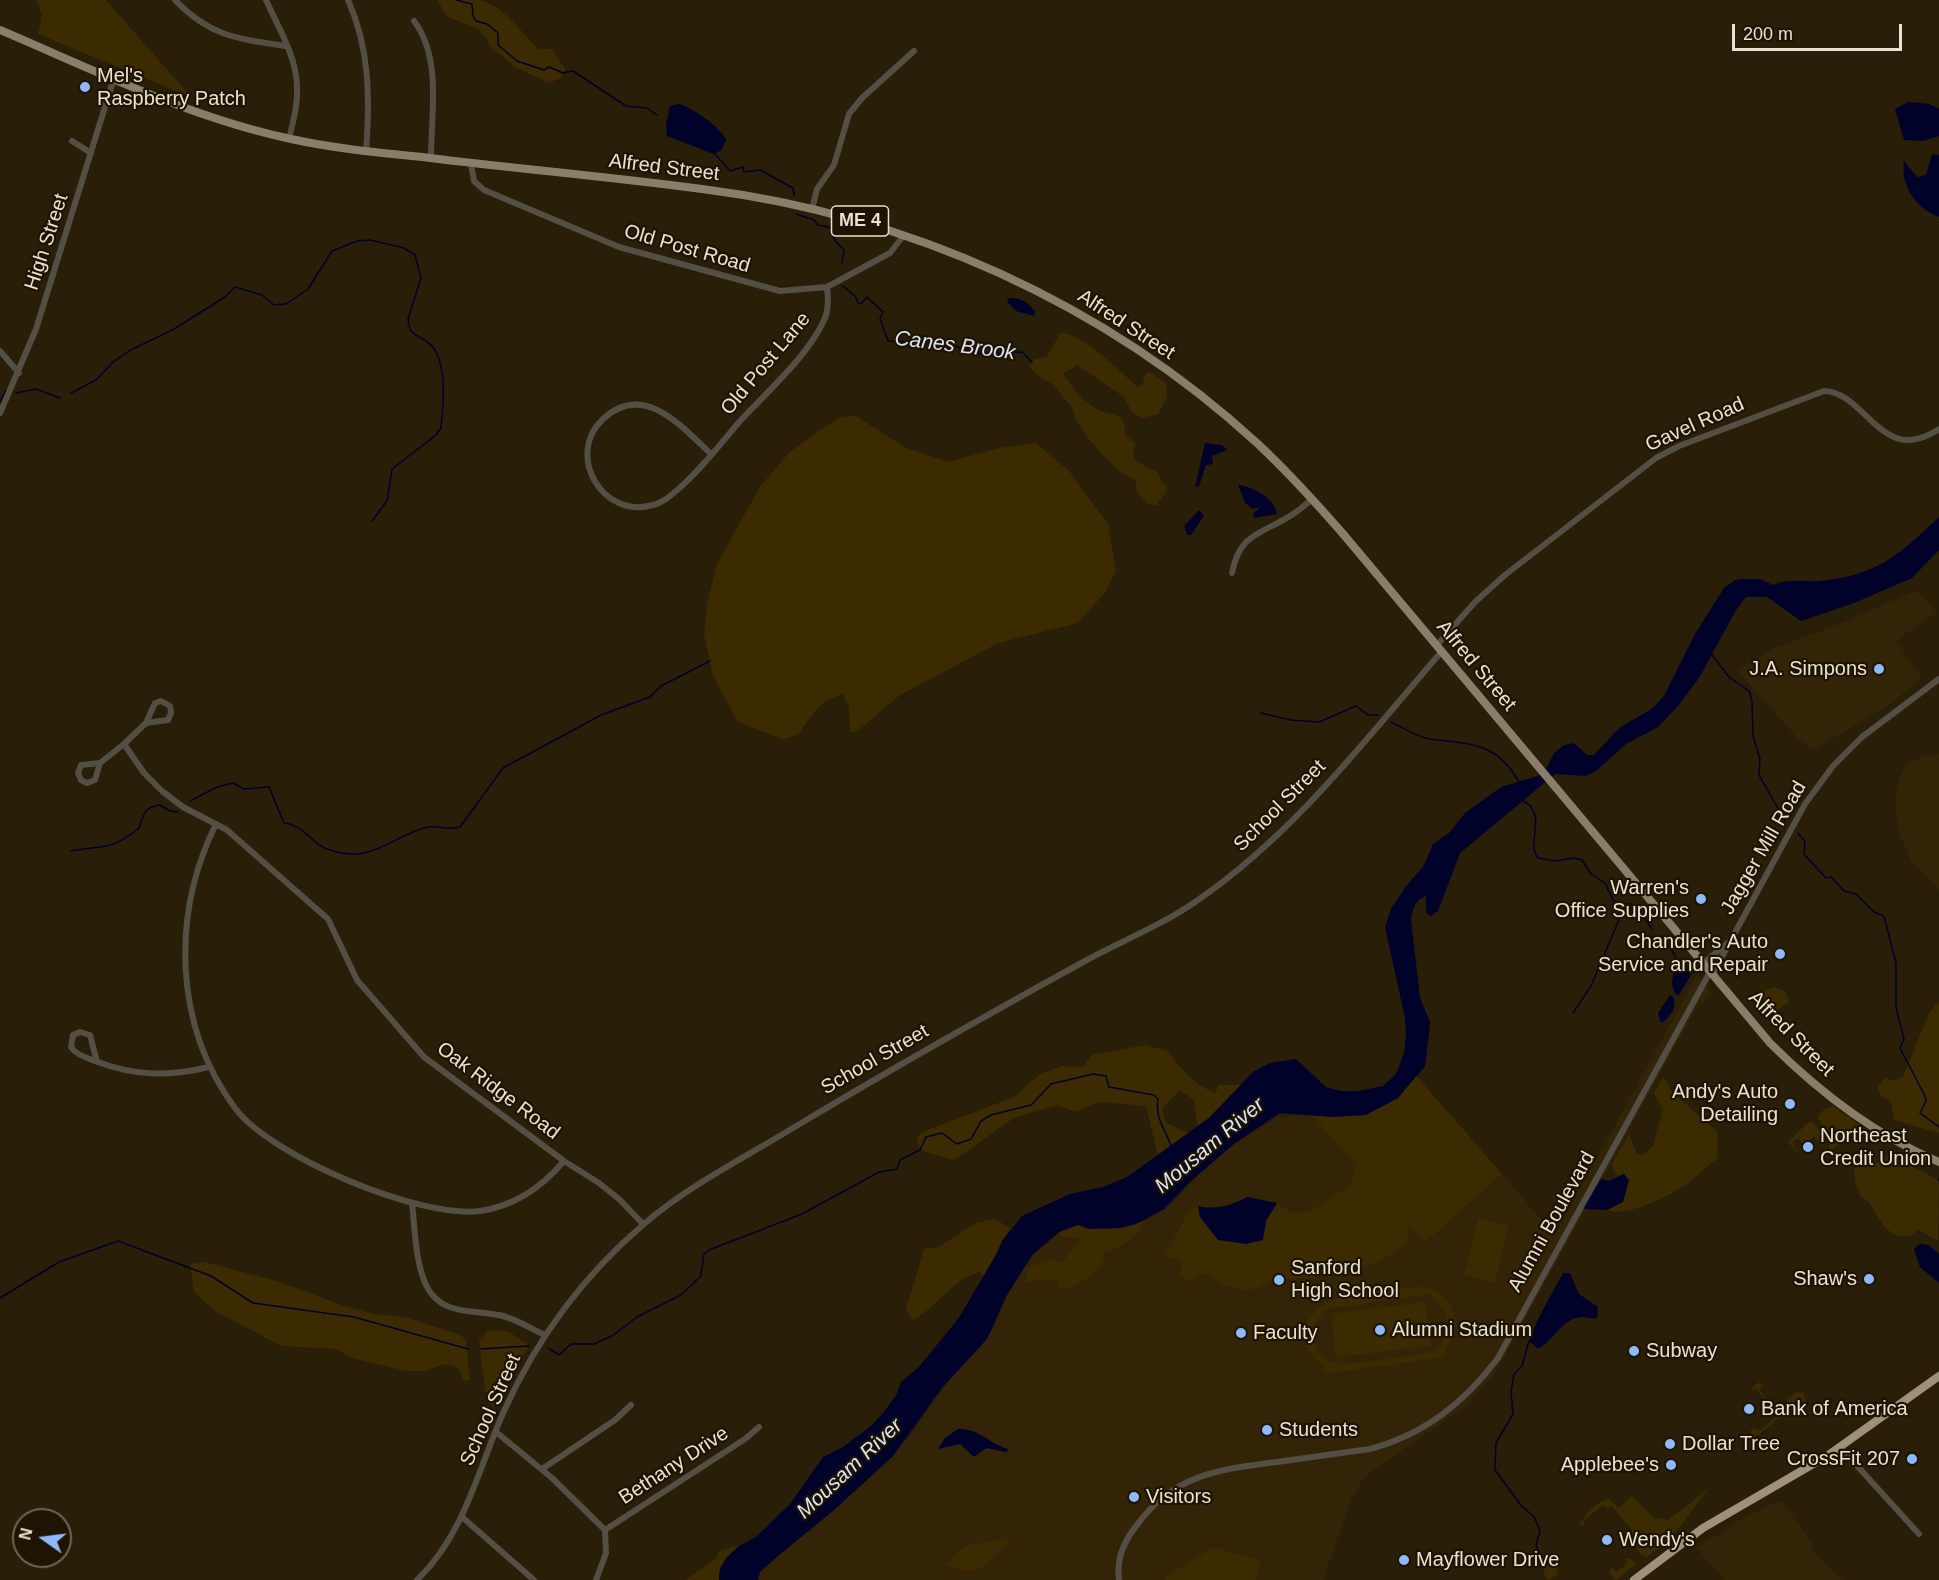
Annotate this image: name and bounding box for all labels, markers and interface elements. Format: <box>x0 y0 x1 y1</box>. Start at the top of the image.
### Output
scale bar <box>1735 12 1904 50</box>
text: 200 m <box>1743 24 1793 44</box>
place label: Mel's Raspberry Patch <box>97 64 246 111</box>
marker: Mel's Raspberry Patch <box>78 80 92 94</box>
street label: Alfred Street <box>607 149 721 187</box>
street label: High Street <box>20 191 74 293</box>
road number: ME 4 <box>832 206 888 236</box>
street label: Old Post Road <box>621 220 753 278</box>
street label: Alfred Street <box>1073 285 1179 365</box>
street label: Old Post Lane <box>716 308 816 420</box>
water label: Canes Brook <box>893 326 1017 366</box>
street label: Gavel Road <box>1642 393 1748 457</box>
street label: Alfred Street <box>1431 616 1521 716</box>
place label: J.A. Simpons <box>1749 657 1867 681</box>
marker: J.A. Simpons <box>1872 662 1886 676</box>
street label: School Street <box>1229 755 1331 857</box>
street label: Jagger Mill Road <box>1716 777 1812 919</box>
place label: Warren's Office Supplies <box>1555 876 1689 923</box>
marker: Warren's Office Supplies <box>1694 892 1708 906</box>
place label: Chandler's Auto Service and Repair <box>1598 930 1768 977</box>
marker: Chandler's Auto Service and Repair <box>1773 947 1787 961</box>
street label: Alfred Street <box>1743 986 1839 1082</box>
street label: School Street <box>817 1020 933 1100</box>
street label: Oak Ridge Road <box>432 1037 564 1145</box>
place label: Andy's Auto Detailing <box>1672 1080 1778 1127</box>
water label: Mousam River <box>1150 1093 1270 1199</box>
marker: Andy's Auto Detailing <box>1783 1097 1797 1111</box>
place label: Northeast Credit Union <box>1820 1124 1931 1171</box>
marker: Northeast Credit Union <box>1801 1140 1815 1154</box>
street label: Alumni Boulevard <box>1504 1148 1600 1296</box>
place label: Sanford High School <box>1291 1256 1399 1303</box>
place label: Shaw's <box>1793 1267 1857 1291</box>
marker: Shaw's <box>1862 1272 1876 1286</box>
marker: Sanford High School <box>1272 1273 1286 1287</box>
place label: Alumni Stadium <box>1392 1318 1532 1342</box>
place label: Faculty <box>1253 1321 1317 1345</box>
marker: Alumni Stadium <box>1373 1323 1387 1337</box>
marker: Faculty <box>1234 1326 1248 1340</box>
place label: Subway <box>1646 1339 1717 1363</box>
marker: Subway <box>1627 1344 1641 1358</box>
street label: School Street <box>456 1350 526 1470</box>
place label: Bank of America <box>1761 1397 1908 1421</box>
marker: Bank of America <box>1742 1402 1756 1416</box>
water label: Mousam River <box>792 1414 908 1524</box>
place label: Students <box>1279 1418 1358 1442</box>
street label: Bethany Drive <box>615 1422 733 1510</box>
marker: Students <box>1260 1423 1274 1437</box>
place label: Dollar Tree <box>1682 1432 1780 1456</box>
marker: Dollar Tree <box>1663 1437 1677 1451</box>
place label: CrossFit 207 <box>1787 1447 1900 1471</box>
marker: CrossFit 207 <box>1905 1452 1919 1466</box>
place label: Applebee's <box>1561 1453 1659 1477</box>
marker: Applebee's <box>1664 1458 1678 1472</box>
place label: Visitors <box>1146 1485 1211 1509</box>
marker: Visitors <box>1127 1490 1141 1504</box>
north arrow <box>12 1508 72 1568</box>
text: N <box>16 1526 36 1542</box>
place label: Wendy's <box>1619 1528 1695 1552</box>
marker: Wendy's <box>1600 1533 1614 1547</box>
place label: Mayflower Drive <box>1416 1548 1559 1572</box>
marker: Mayflower Drive <box>1397 1553 1411 1567</box>

